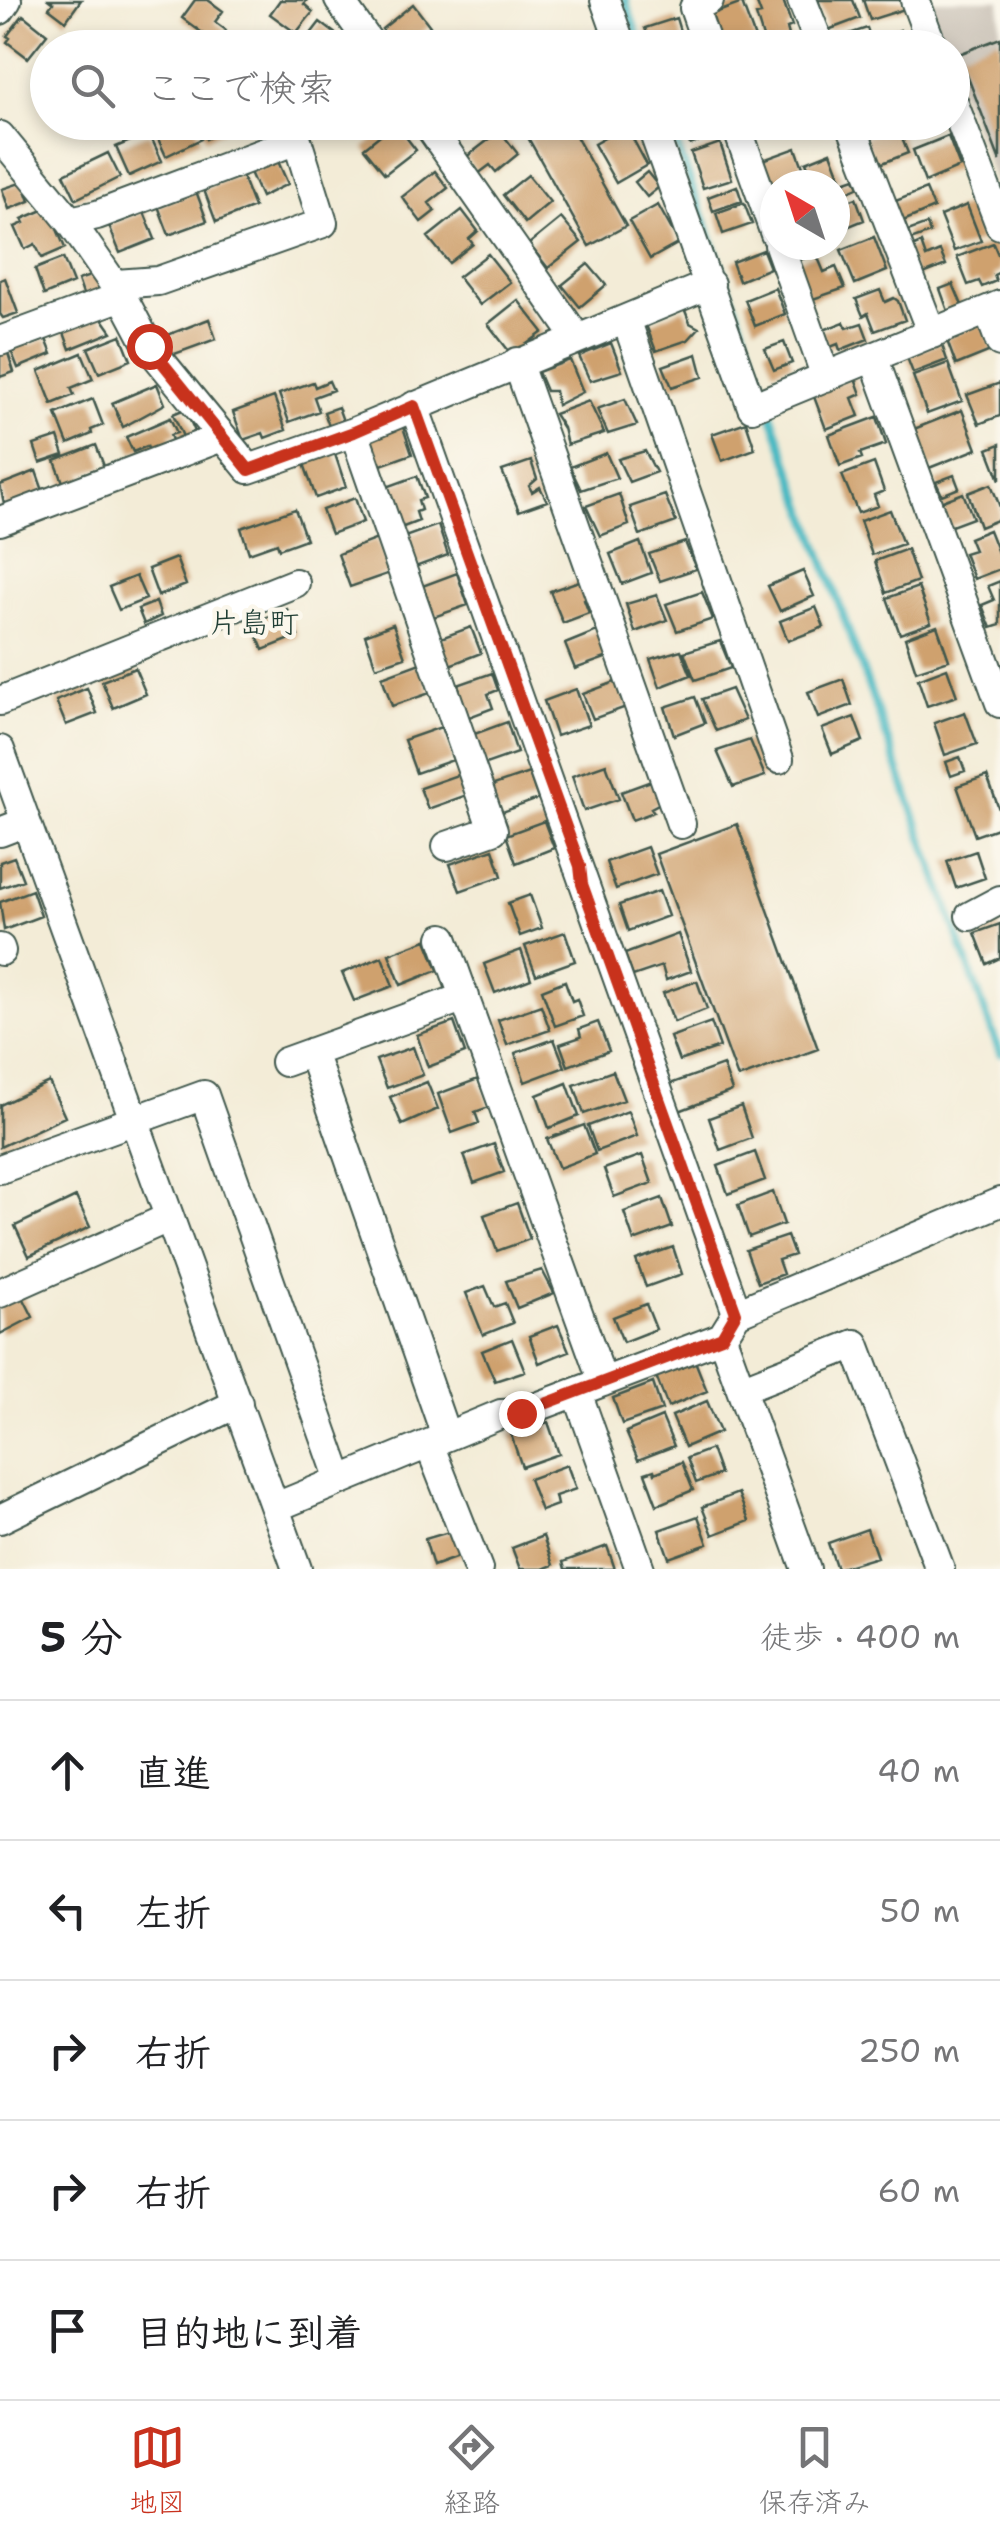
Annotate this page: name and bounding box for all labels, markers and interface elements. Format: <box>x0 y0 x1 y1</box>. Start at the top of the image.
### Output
search box <box>30 30 970 140</box>
icon: search <box>65 58 120 113</box>
text: ここで検索 <box>145 62 335 113</box>
north arrow <box>760 170 850 260</box>
route start <box>127 324 173 370</box>
district label: 片島町 <box>209 602 299 643</box>
route end <box>499 1391 545 1437</box>
text: 5 分 <box>40 1609 123 1665</box>
text: 徒歩 · 400 m <box>760 1615 960 1658</box>
icon: ahead <box>40 1743 95 1798</box>
text: 直進 <box>135 1747 211 1798</box>
text: 40 m <box>877 1749 960 1792</box>
icon: left <box>40 1883 95 1938</box>
text: 左折 <box>135 1887 211 1938</box>
text: 50 m <box>880 1889 960 1932</box>
icon: right <box>40 2023 95 2078</box>
text: 右折 <box>135 2027 211 2078</box>
text: 250 m <box>858 2029 960 2072</box>
icon: right <box>40 2163 95 2218</box>
text: 右折 <box>135 2167 211 2218</box>
text: 60 m <box>878 2169 960 2212</box>
icon: arrive <box>40 2303 95 2358</box>
text: 目的地に到着 <box>135 2307 363 2358</box>
tab: 地図 <box>129 2420 185 2521</box>
tab: 経路 <box>444 2420 500 2521</box>
tab: 保存済み <box>759 2420 871 2521</box>

